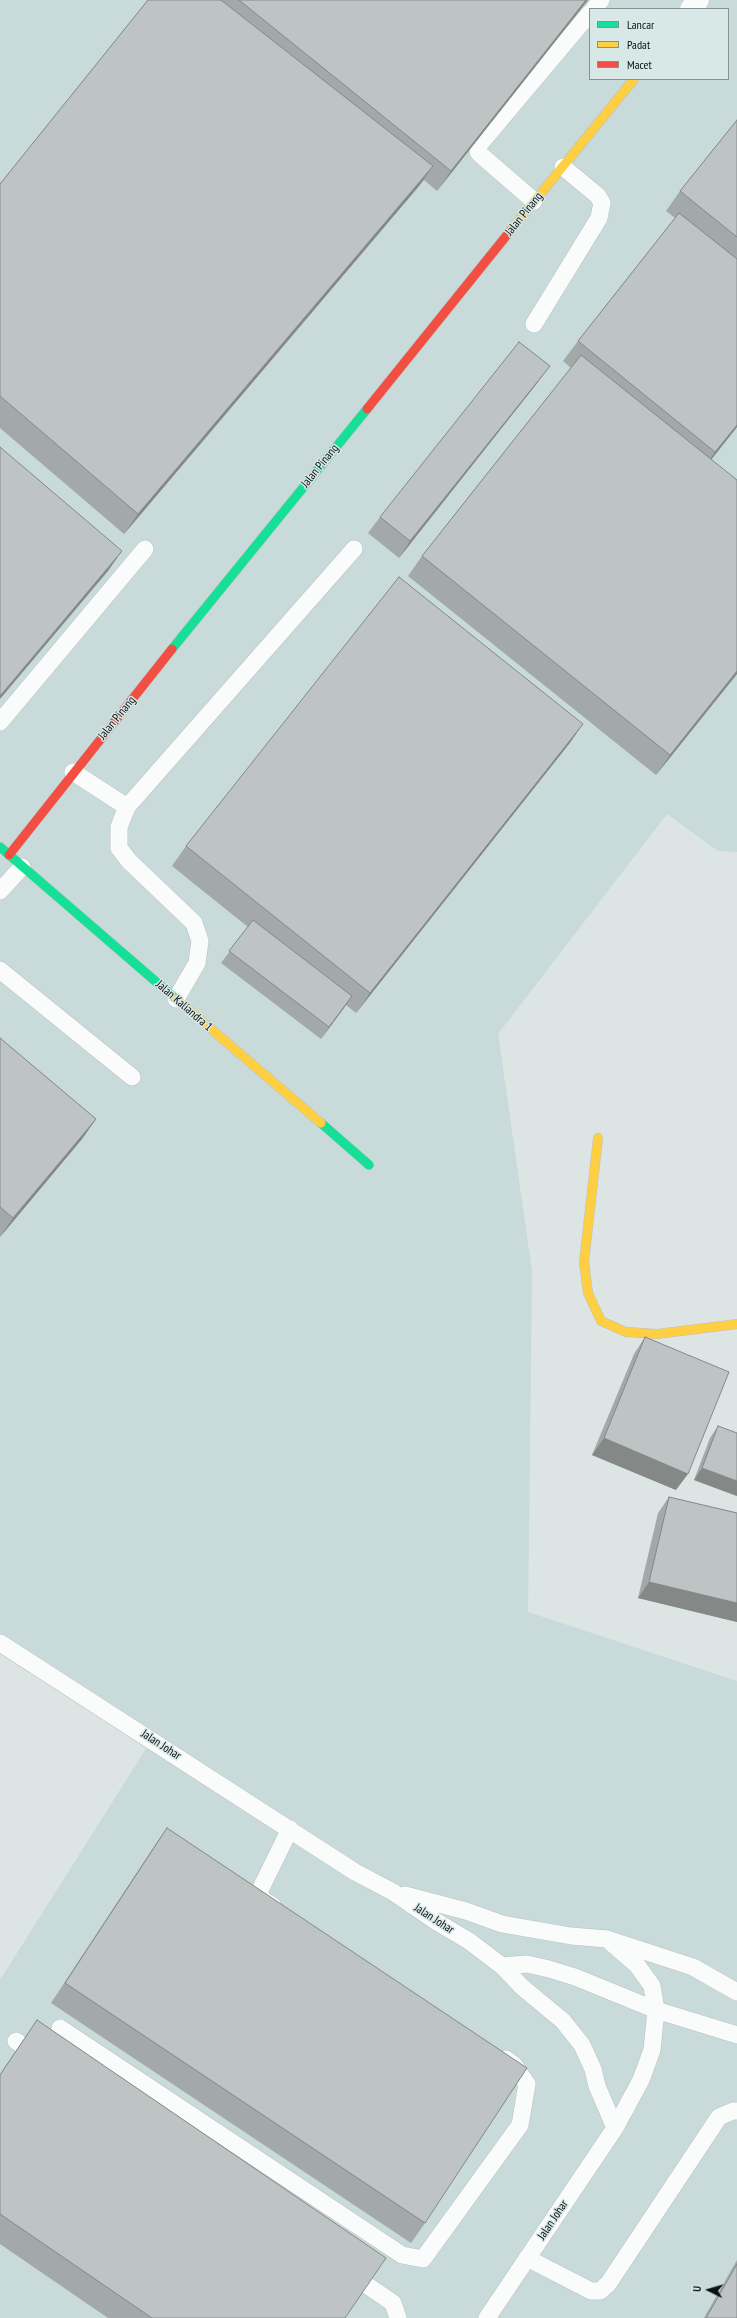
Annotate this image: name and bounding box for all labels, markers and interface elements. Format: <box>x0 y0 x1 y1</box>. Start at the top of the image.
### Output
legend <box>589 8 729 80</box>
text: Lancar <box>627 17 654 32</box>
text: Padat <box>627 37 650 52</box>
text: Macet <box>627 57 652 72</box>
street label: Jalan Pinang <box>502 189 546 239</box>
street label: Jalan Pinang <box>298 441 342 491</box>
street label: Jalan Pinang <box>95 693 139 743</box>
street label: Jalan Kaliandra 1 <box>153 978 215 1034</box>
street label: Jalan Johar <box>138 1727 184 1763</box>
street label: Jalan Johar <box>411 1901 457 1937</box>
street label: Jalan Johar <box>535 2198 571 2242</box>
north arrow <box>689 2270 729 2310</box>
text: U <box>690 2286 704 2292</box>

